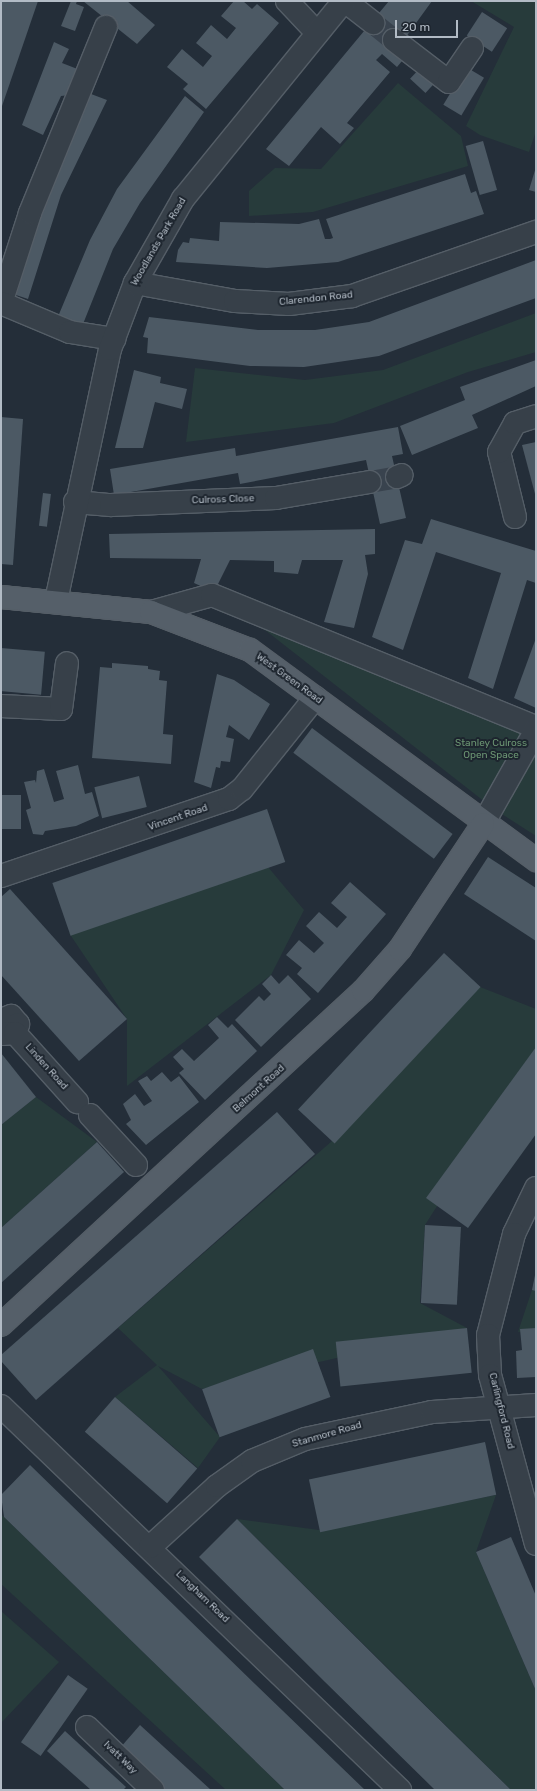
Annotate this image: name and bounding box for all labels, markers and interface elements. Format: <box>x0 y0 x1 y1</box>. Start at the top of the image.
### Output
scale bar <box>397 12 460 38</box>
text: 20 m <box>402 20 430 34</box>
street label: Woodlands Park Road <box>129 196 189 288</box>
street label: Clarendon Road <box>279 289 353 309</box>
street label: Culross Close <box>191 493 255 507</box>
street label: West Green Road <box>254 651 324 707</box>
park label: Stanley Culross Open Space <box>455 737 527 760</box>
street label: Vincent Road <box>147 802 209 834</box>
street label: Linden Road <box>22 1041 70 1093</box>
street label: Belmont Road <box>231 1063 287 1115</box>
street label: Carlingford Road <box>486 1372 516 1450</box>
street label: Stanmore Road <box>291 1419 363 1451</box>
street label: Langham Road <box>173 1568 231 1626</box>
street label: Ivatt Way <box>101 1739 139 1777</box>

